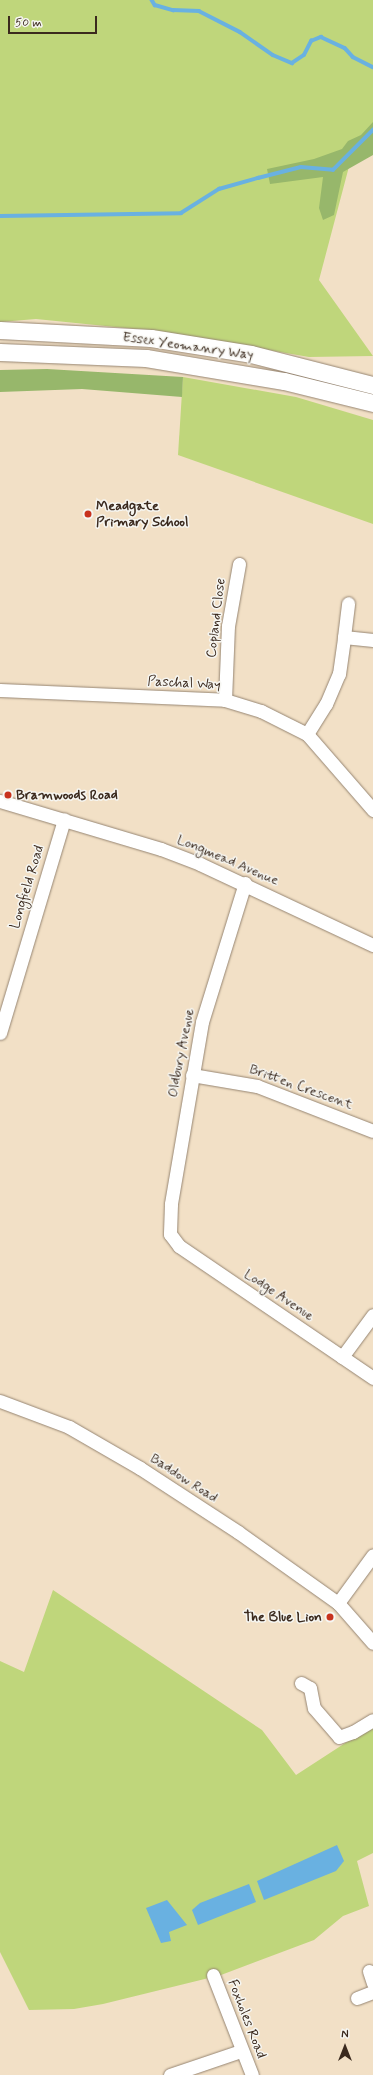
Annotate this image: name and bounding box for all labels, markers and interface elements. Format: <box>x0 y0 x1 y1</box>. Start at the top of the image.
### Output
scale bar <box>10 8 99 34</box>
text: 50 m <box>15 15 42 31</box>
street label: Essex Yeomanry Way <box>121 328 255 364</box>
place label: Meadgate Primary School <box>96 498 188 530</box>
marker: Meadgate Primary School <box>83 509 93 519</box>
street label: Copland Close <box>203 577 229 659</box>
street label: Paschal Way <box>145 673 223 693</box>
place label: Bramwoods Road <box>16 787 118 803</box>
marker: Bramwoods Road <box>3 790 13 800</box>
street label: Longmead Avenue <box>174 831 282 889</box>
street label: Longfield Road <box>6 844 48 930</box>
street label: Oldbury Avenue <box>164 1006 198 1100</box>
street label: Britten Crescent <box>249 1061 353 1113</box>
street label: Lodge Avenue <box>240 1265 318 1325</box>
street label: Baddow Road <box>147 1450 221 1506</box>
place label: The Blue Lion <box>243 1609 322 1625</box>
marker: The Blue Lion <box>325 1612 335 1622</box>
street label: Foxholes Road <box>225 1978 269 2060</box>
north arrow <box>325 2027 365 2067</box>
text: N <box>341 2028 349 2042</box>

